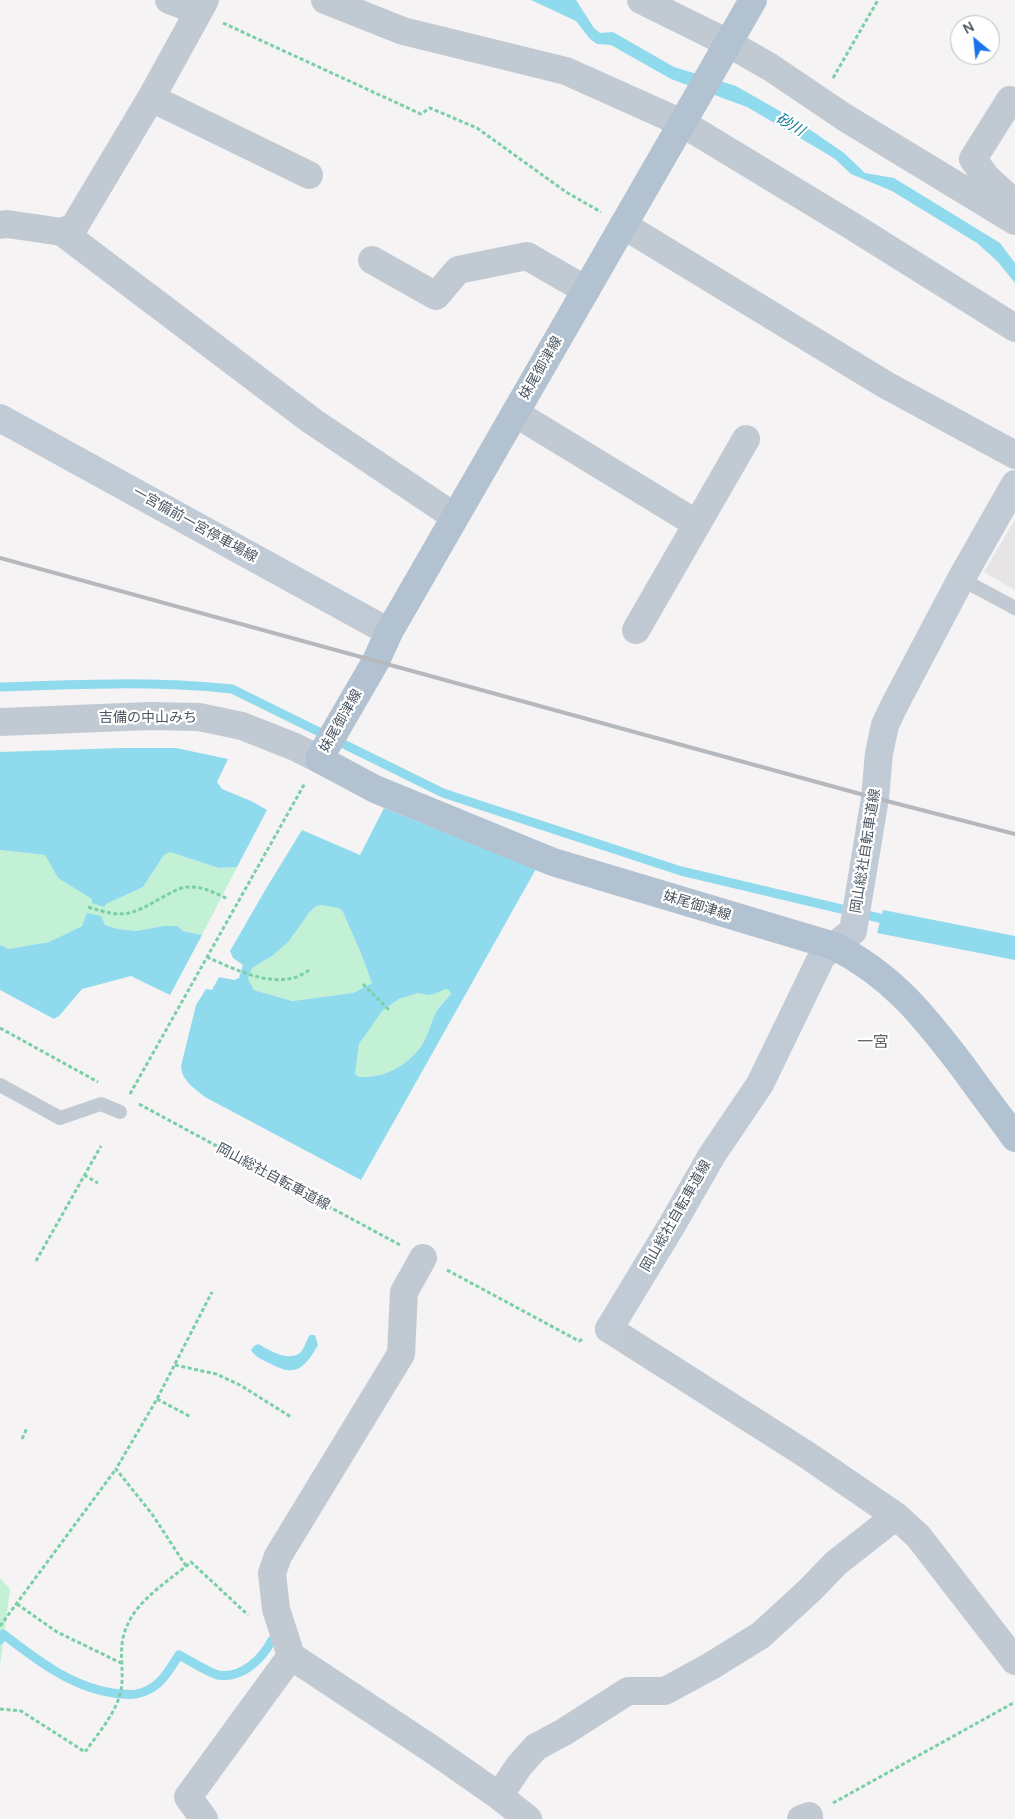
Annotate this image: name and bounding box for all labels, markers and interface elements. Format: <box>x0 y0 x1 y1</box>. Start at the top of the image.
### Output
north arrow <box>950 15 1000 65</box>
text: N <box>959 16 977 38</box>
water label: 砂川 <box>773 110 807 140</box>
street label: 妹尾御津線 <box>516 333 566 403</box>
street label: 一宮備前一宮停車場線 <box>130 484 260 566</box>
street label: 妹尾御津線 <box>316 686 366 756</box>
street label: 吉備の中山みち <box>99 710 197 726</box>
street label: 岡山総社自転車道線 <box>848 787 884 915</box>
street label: 妹尾御津線 <box>661 888 733 924</box>
district label: 一宮 <box>857 1033 889 1053</box>
street label: 岡山総社自転車道線 <box>213 1140 333 1214</box>
street label: 岡山総社自転車道線 <box>637 1157 715 1275</box>

